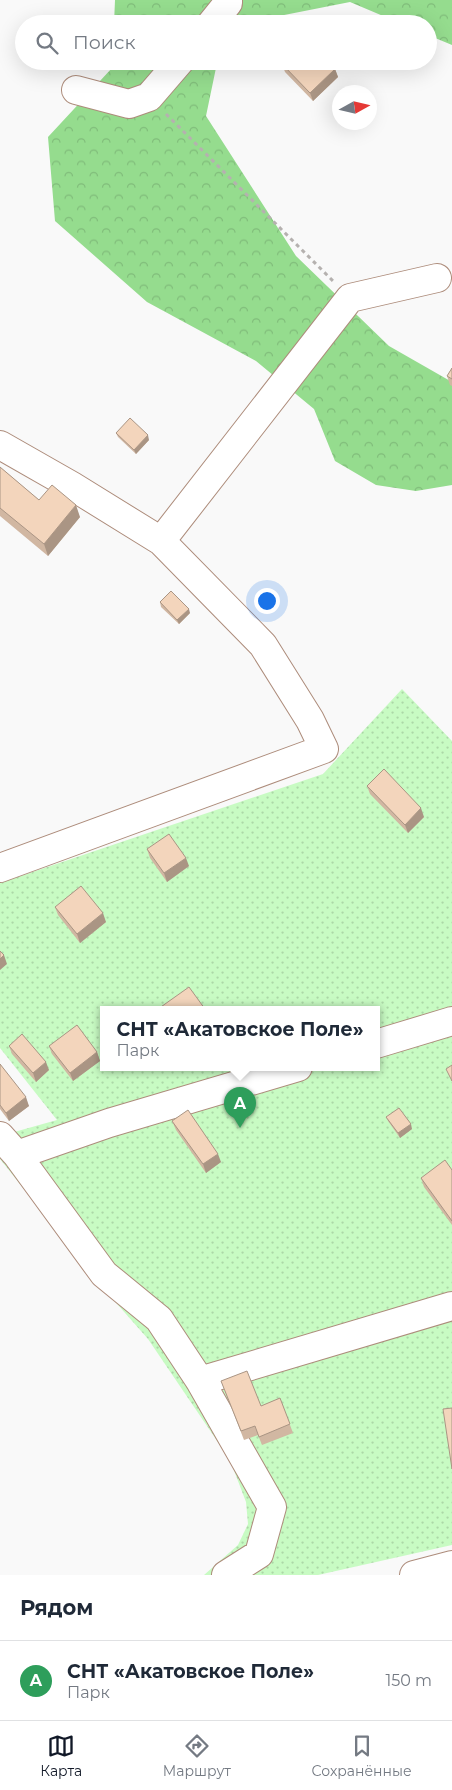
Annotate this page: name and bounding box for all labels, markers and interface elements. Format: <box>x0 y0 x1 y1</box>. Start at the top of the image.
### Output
search box <box>15 15 437 70</box>
icon: search <box>33 29 61 57</box>
text: Поиск <box>73 31 136 54</box>
north arrow <box>332 85 377 130</box>
your location <box>254 588 280 614</box>
popup <box>100 1006 380 1071</box>
text: СНТ «Акатовское Поле» <box>117 1018 363 1041</box>
text: Парк <box>117 1041 159 1060</box>
pin: A <box>224 1087 256 1128</box>
text: Рядом <box>20 1595 93 1620</box>
text: СНТ «Акатовское Поле» <box>67 1660 314 1683</box>
text: A <box>30 1671 42 1690</box>
text: 150 m <box>385 1671 432 1690</box>
text: Парк <box>67 1683 110 1702</box>
tab: Карта <box>40 1732 82 1780</box>
tab: Маршрут <box>163 1732 231 1780</box>
tab: Сохранённые <box>312 1732 412 1780</box>

